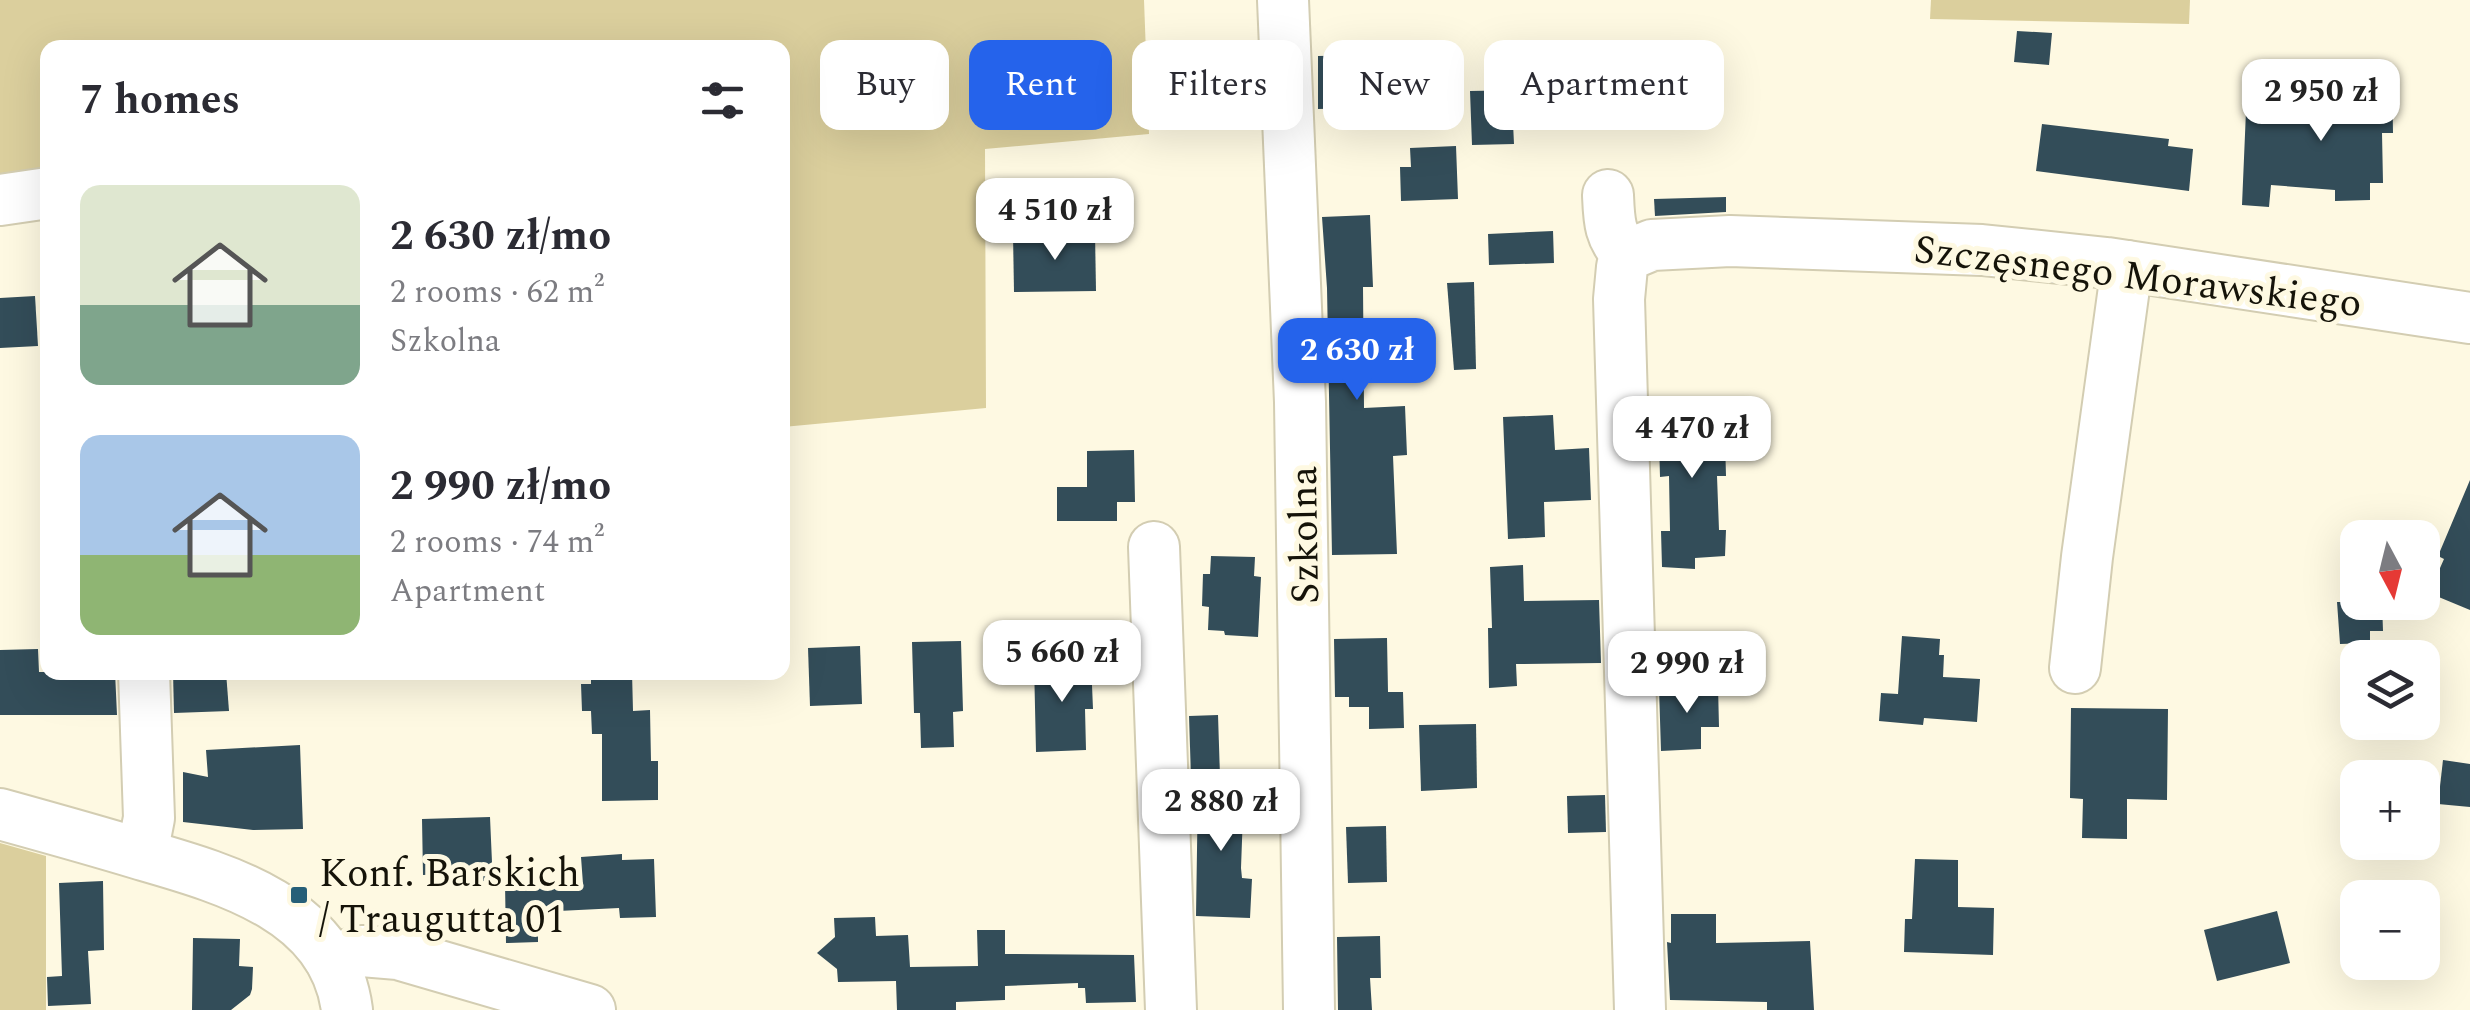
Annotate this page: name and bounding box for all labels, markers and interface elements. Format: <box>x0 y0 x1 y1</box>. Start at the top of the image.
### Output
chip: Buy <box>820 40 949 130</box>
chip: Rent <box>969 40 1112 130</box>
chip: Filters <box>1132 40 1303 130</box>
chip: New <box>1323 40 1464 130</box>
chip: Apartment <box>1484 40 1724 130</box>
pin: 2 950 zł <box>2218 59 2424 144</box>
text: 2 950 zł <box>2264 67 2378 116</box>
text: 7 homes <box>80 69 240 132</box>
icon: filters <box>695 73 750 128</box>
pin: 4 510 zł <box>952 178 1158 263</box>
text: 4 510 zł <box>998 186 1112 235</box>
text: 2 630 zł/mo <box>390 205 611 268</box>
street label: Szczęsnego Morawskiego <box>1910 220 2365 335</box>
icon: home <box>160 225 280 345</box>
text: 2 rooms · 62 m² <box>390 268 604 317</box>
text: Szkolna <box>390 317 500 366</box>
pin: 2 630 zł <box>1254 318 1460 403</box>
text: 2 630 zł <box>1300 326 1414 375</box>
pin: 4 470 zł <box>1589 396 1795 481</box>
text: 4 470 zł <box>1635 404 1749 453</box>
text: 2 990 zł/mo <box>390 455 611 518</box>
street label: Szkolna <box>1274 465 1337 605</box>
icon: home <box>160 475 280 595</box>
text: 2 rooms · 74 m² <box>390 518 604 567</box>
north arrow <box>2340 520 2440 620</box>
map controls <box>2340 520 2440 980</box>
text: Apartment <box>390 567 545 616</box>
pin: 5 660 zł <box>959 620 1165 705</box>
text: 5 660 zł <box>1005 628 1119 677</box>
pin: 2 990 zł <box>1584 631 1790 716</box>
text: 2 990 zł <box>1630 639 1744 688</box>
button: layers <box>2340 640 2440 740</box>
button: + <box>2340 760 2440 860</box>
pin: 2 880 zł <box>1118 769 1324 854</box>
text: 2 880 zł <box>1164 777 1278 826</box>
place label: Konf. Barskich / Traugutta 01 <box>319 844 580 951</box>
button: − <box>2340 880 2440 980</box>
marker: Konf. Barskich / Traugutta 01 <box>288 884 310 906</box>

